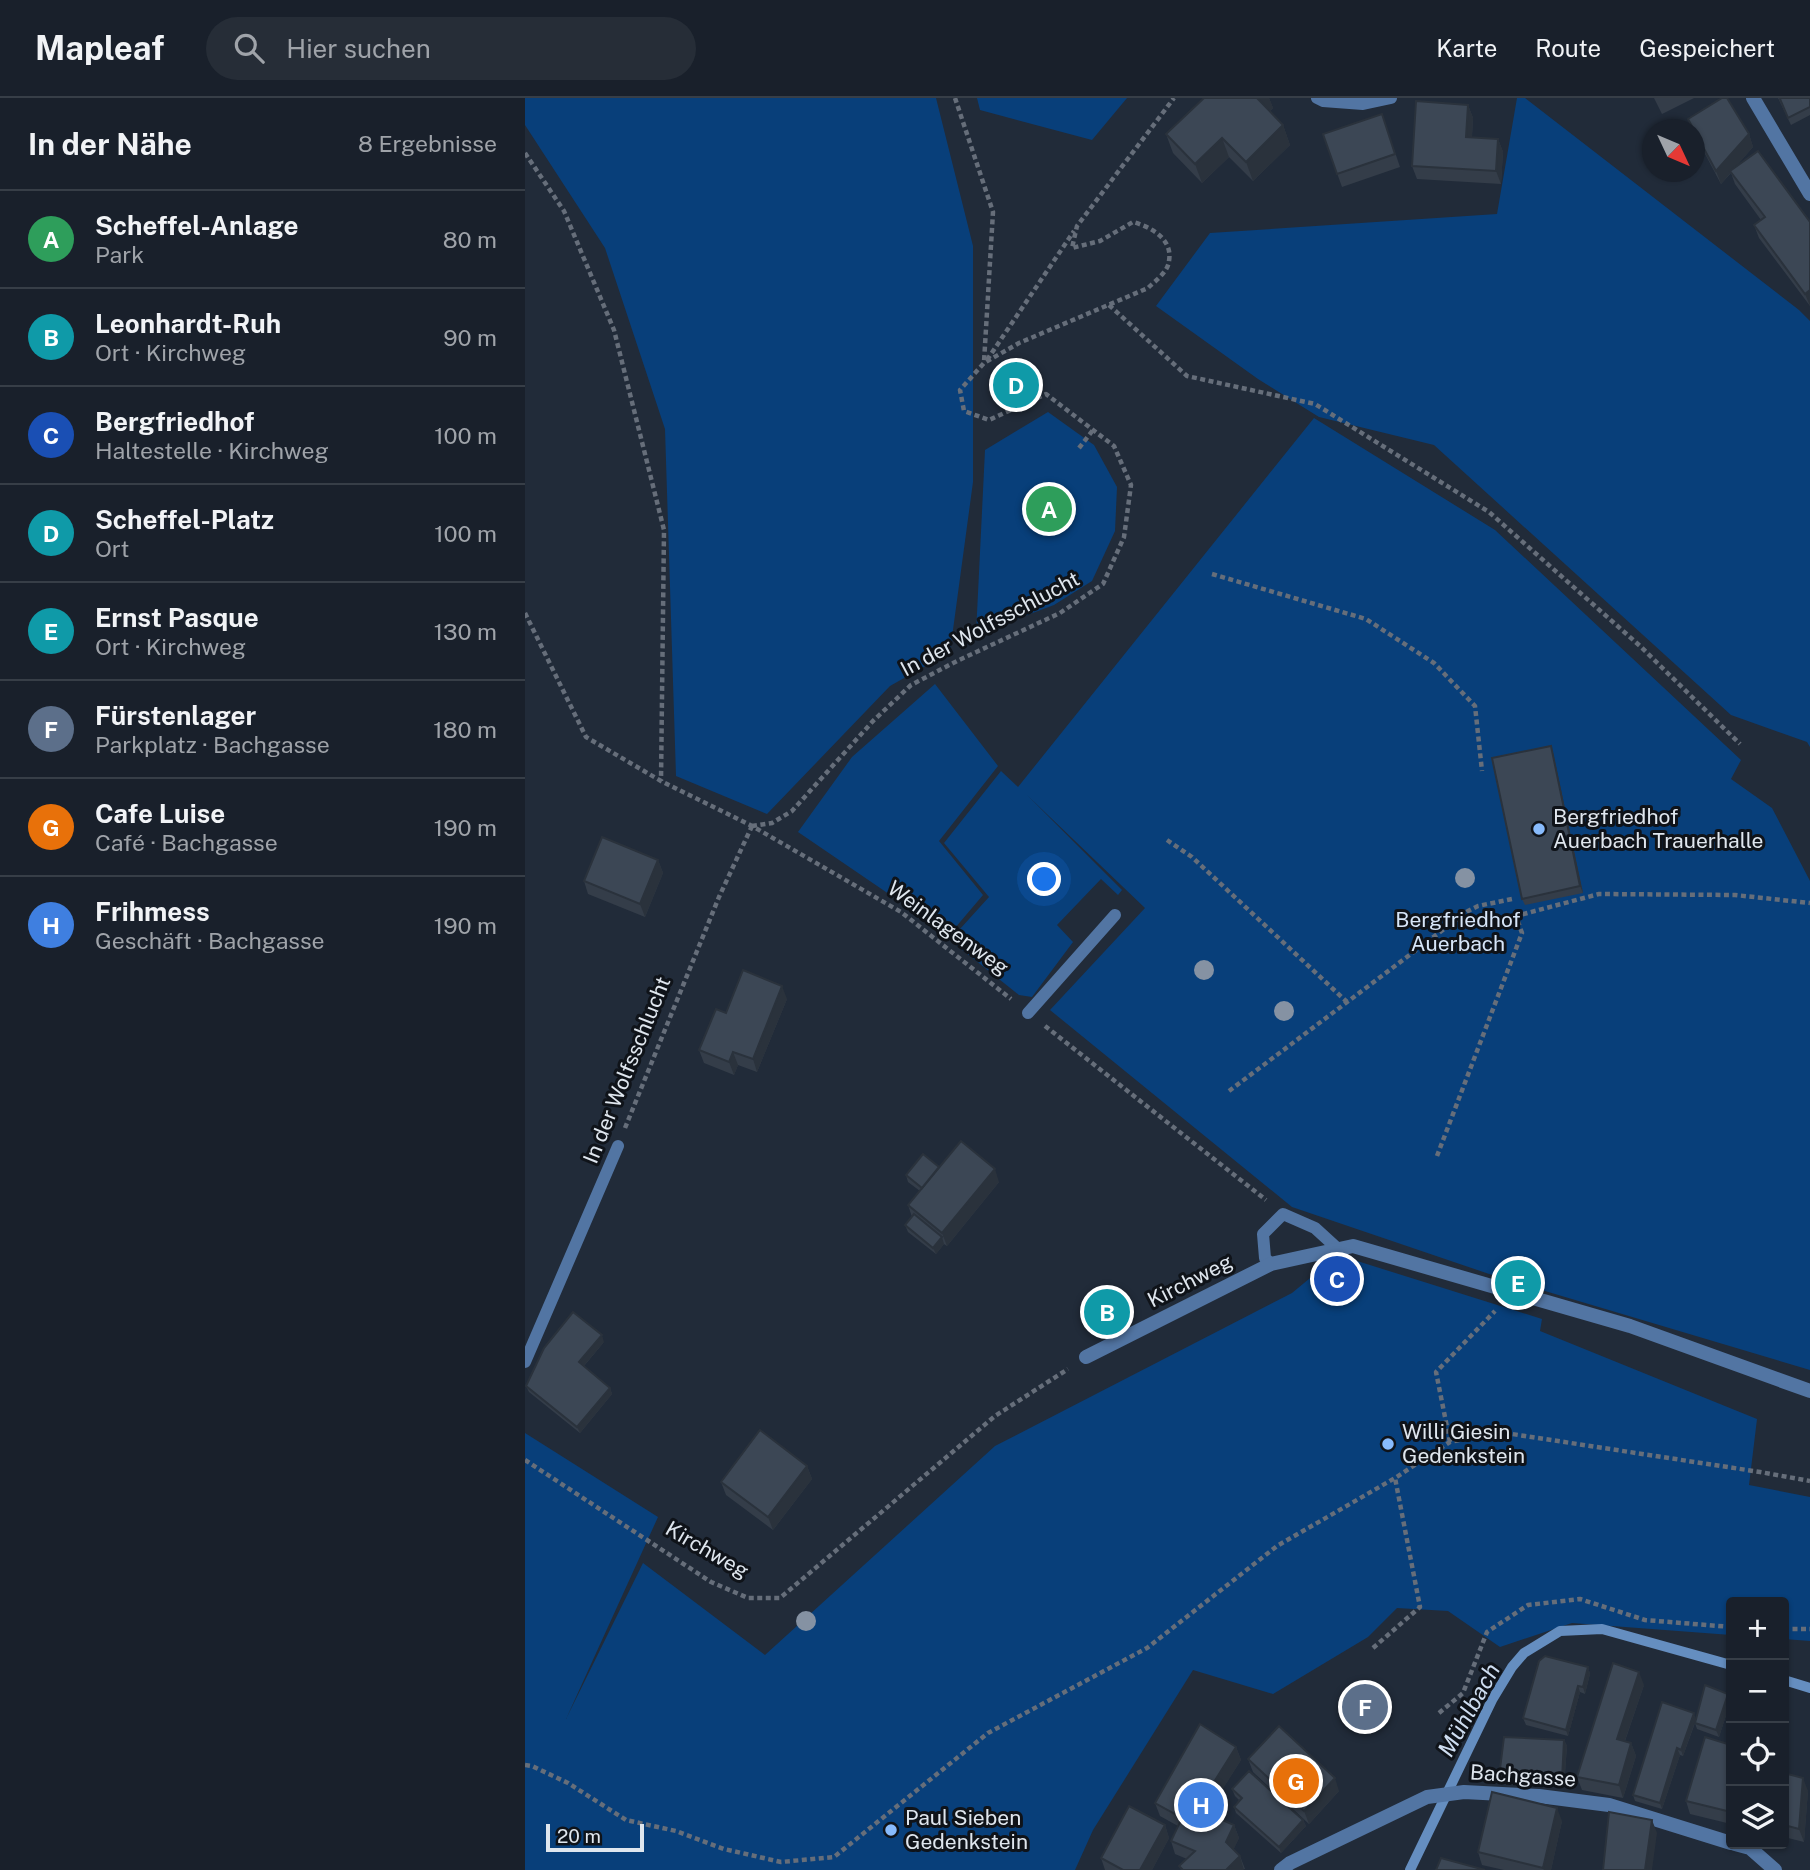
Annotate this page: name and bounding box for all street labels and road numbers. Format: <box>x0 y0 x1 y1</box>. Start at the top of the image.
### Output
street label: In der Wolfsschlucht <box>896 566 1084 681</box>
street label: Weinlagenweg <box>883 875 1014 980</box>
street label: In der Wolfsschlucht <box>578 973 675 1167</box>
street label: Kirchweg <box>1143 1249 1236 1313</box>
street label: Kirchweg <box>661 1516 753 1583</box>
street label: Bachgasse <box>1469 1759 1577 1792</box>

